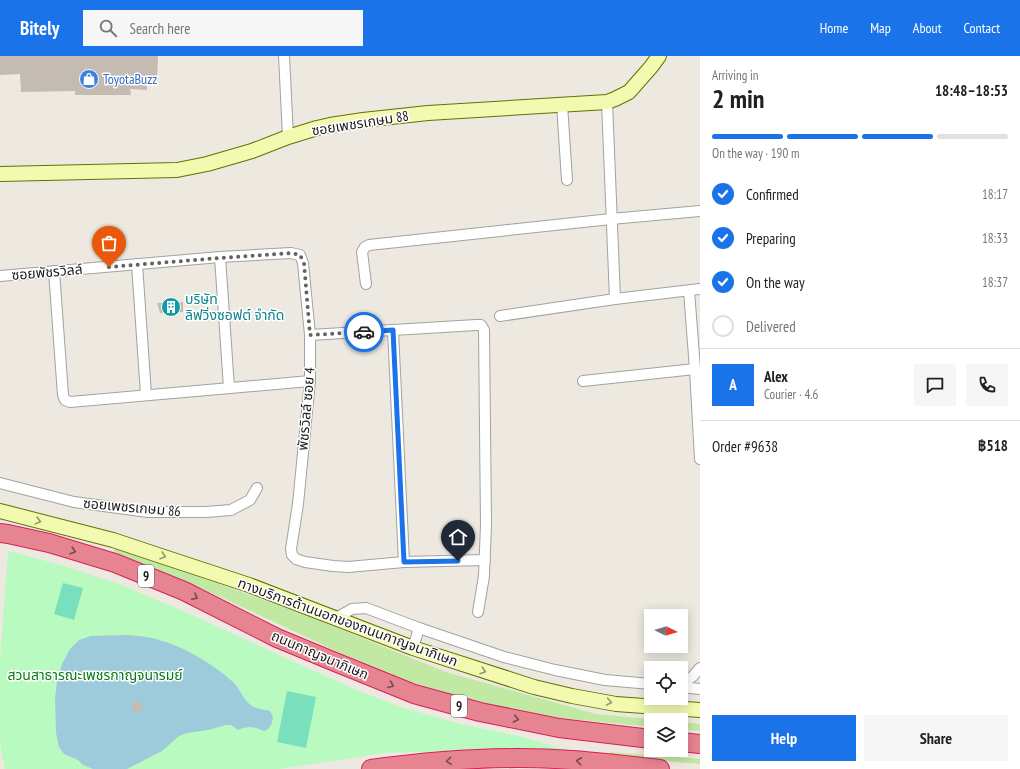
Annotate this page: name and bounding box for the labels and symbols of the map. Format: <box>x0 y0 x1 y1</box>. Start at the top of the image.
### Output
shop icon: ToyotaBuzz <box>78 68 100 90</box>
place label: ToyotaBuzz <box>103 70 157 88</box>
street label: ซอยเพชรเกษม 88 <box>310 106 410 140</box>
pin <box>92 226 126 267</box>
street label: ซอยพัชรวิลล์ <box>11 260 83 284</box>
place label: บริษัท ลิฟวิ่งซอฟต์ จำกัด <box>185 290 284 324</box>
building icon: บริษัท ลิฟวิ่งซอฟต์ จำกัด <box>160 296 182 318</box>
courier <box>344 312 384 352</box>
street label: พัชรวิลล์ ซอย 4 <box>293 366 319 451</box>
street label: ซอยเพชรเกษม 86 <box>82 494 182 520</box>
one-way arrow <box>34 516 41 524</box>
pin <box>441 520 475 561</box>
one-way arrow <box>69 546 76 555</box>
one-way arrow <box>159 552 166 560</box>
road number: 9 <box>138 565 154 587</box>
street label: ทางบริการด้านนอกของถนนกาญจนาภิเษก <box>236 574 460 670</box>
one-way arrow <box>190 592 198 599</box>
north arrow <box>644 609 688 653</box>
street label: ถนนกาญจนาภิเษก <box>269 627 371 683</box>
park label: สวนสาธารณะเพชรกาญจนารมย์ <box>7 666 183 684</box>
one-way arrow <box>479 666 486 674</box>
one-way arrow <box>387 680 394 688</box>
road number: 9 <box>451 695 467 717</box>
one-way arrow <box>605 698 612 706</box>
one-way arrow <box>513 715 519 723</box>
one-way arrow <box>446 756 452 765</box>
one-way arrow <box>576 756 582 765</box>

